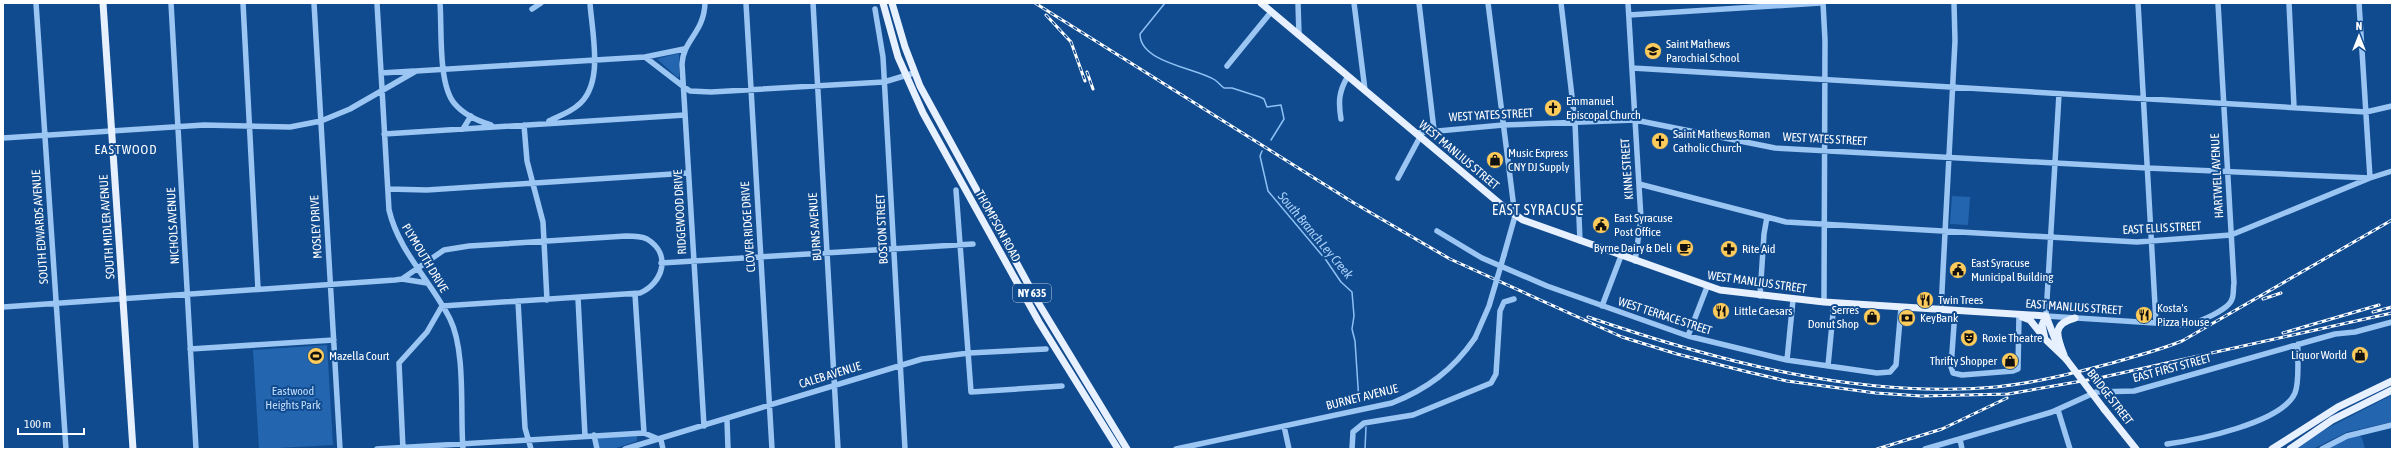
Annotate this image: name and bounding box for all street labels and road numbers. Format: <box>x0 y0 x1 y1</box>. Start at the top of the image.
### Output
street label: WEST YATES STREET <box>1448 106 1534 124</box>
street label: WEST MANLIUS STREET <box>1416 117 1502 193</box>
street label: WEST YATES STREET <box>1782 130 1868 148</box>
street label: HARTWELL AVENUE <box>2208 133 2226 219</box>
street label: KINNE STREET <box>1618 137 1636 200</box>
street label: SOUTH EDWARDS AVENUE <box>29 169 51 285</box>
street label: RIDGEWOOD DRIVE <box>671 169 689 255</box>
street label: SOUTH MIDLER AVENUE <box>96 175 118 279</box>
street label: CLOVER RIDGE DRIVE <box>738 181 758 273</box>
street label: NICHOLS AVENUE <box>164 187 182 265</box>
street label: THOMPSON ROAD <box>973 188 1024 264</box>
street label: BURNS AVENUE <box>806 192 824 262</box>
street label: BOSTON STREET <box>873 193 891 264</box>
street label: MOSLEY DRIVE <box>307 195 325 259</box>
street label: EAST ELLIS STREET <box>2122 219 2202 237</box>
street label: PLYMOUTH DRIVE <box>399 221 451 295</box>
street label: WEST MANLIUS STREET <box>1706 268 1808 296</box>
road number: NY 635 <box>1013 284 1051 302</box>
street label: WEST TERRACE STREET <box>1616 294 1714 338</box>
street label: EAST MANLIUS STREET <box>2025 297 2124 317</box>
street label: EAST FIRST STREET <box>2131 351 2213 385</box>
street label: CALEB AVENUE <box>797 359 863 391</box>
street label: BRIDGE STREET <box>2084 367 2136 428</box>
street label: BURNET AVENUE <box>1325 381 1399 413</box>

